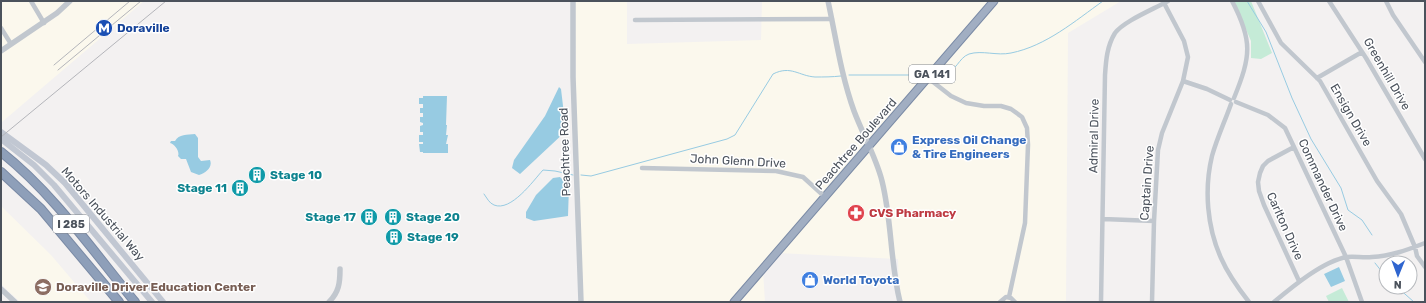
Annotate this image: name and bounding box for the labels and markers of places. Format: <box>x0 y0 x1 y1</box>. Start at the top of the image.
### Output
metro station icon: Doraville <box>94 18 114 38</box>
place label: Doraville <box>117 21 170 35</box>
place label: Express Oil Change & Tire Engineers <box>912 133 1026 161</box>
shop icon: Express Oil Change & Tire Engineers <box>889 137 909 157</box>
building icon: Stage 10 <box>247 165 267 185</box>
place label: Stage 10 <box>270 168 322 182</box>
building icon: Stage 11 <box>230 178 250 198</box>
place label: Stage 11 <box>177 181 227 195</box>
pharmacy icon: CVS Pharmacy <box>846 203 866 223</box>
place label: CVS Pharmacy <box>869 206 956 220</box>
building icon: Stage 17 <box>359 207 379 227</box>
building icon: Stage 20 <box>383 207 403 227</box>
place label: Stage 17 <box>305 210 356 224</box>
place label: Stage 20 <box>406 210 460 224</box>
building icon: Stage 19 <box>384 227 404 247</box>
place label: Stage 19 <box>407 230 459 244</box>
shop icon: World Toyota <box>800 270 820 290</box>
place label: World Toyota <box>823 273 899 287</box>
school or university icon: Doraville Driver Education Center <box>33 277 53 297</box>
place label: Doraville Driver Education Center <box>56 280 256 294</box>

